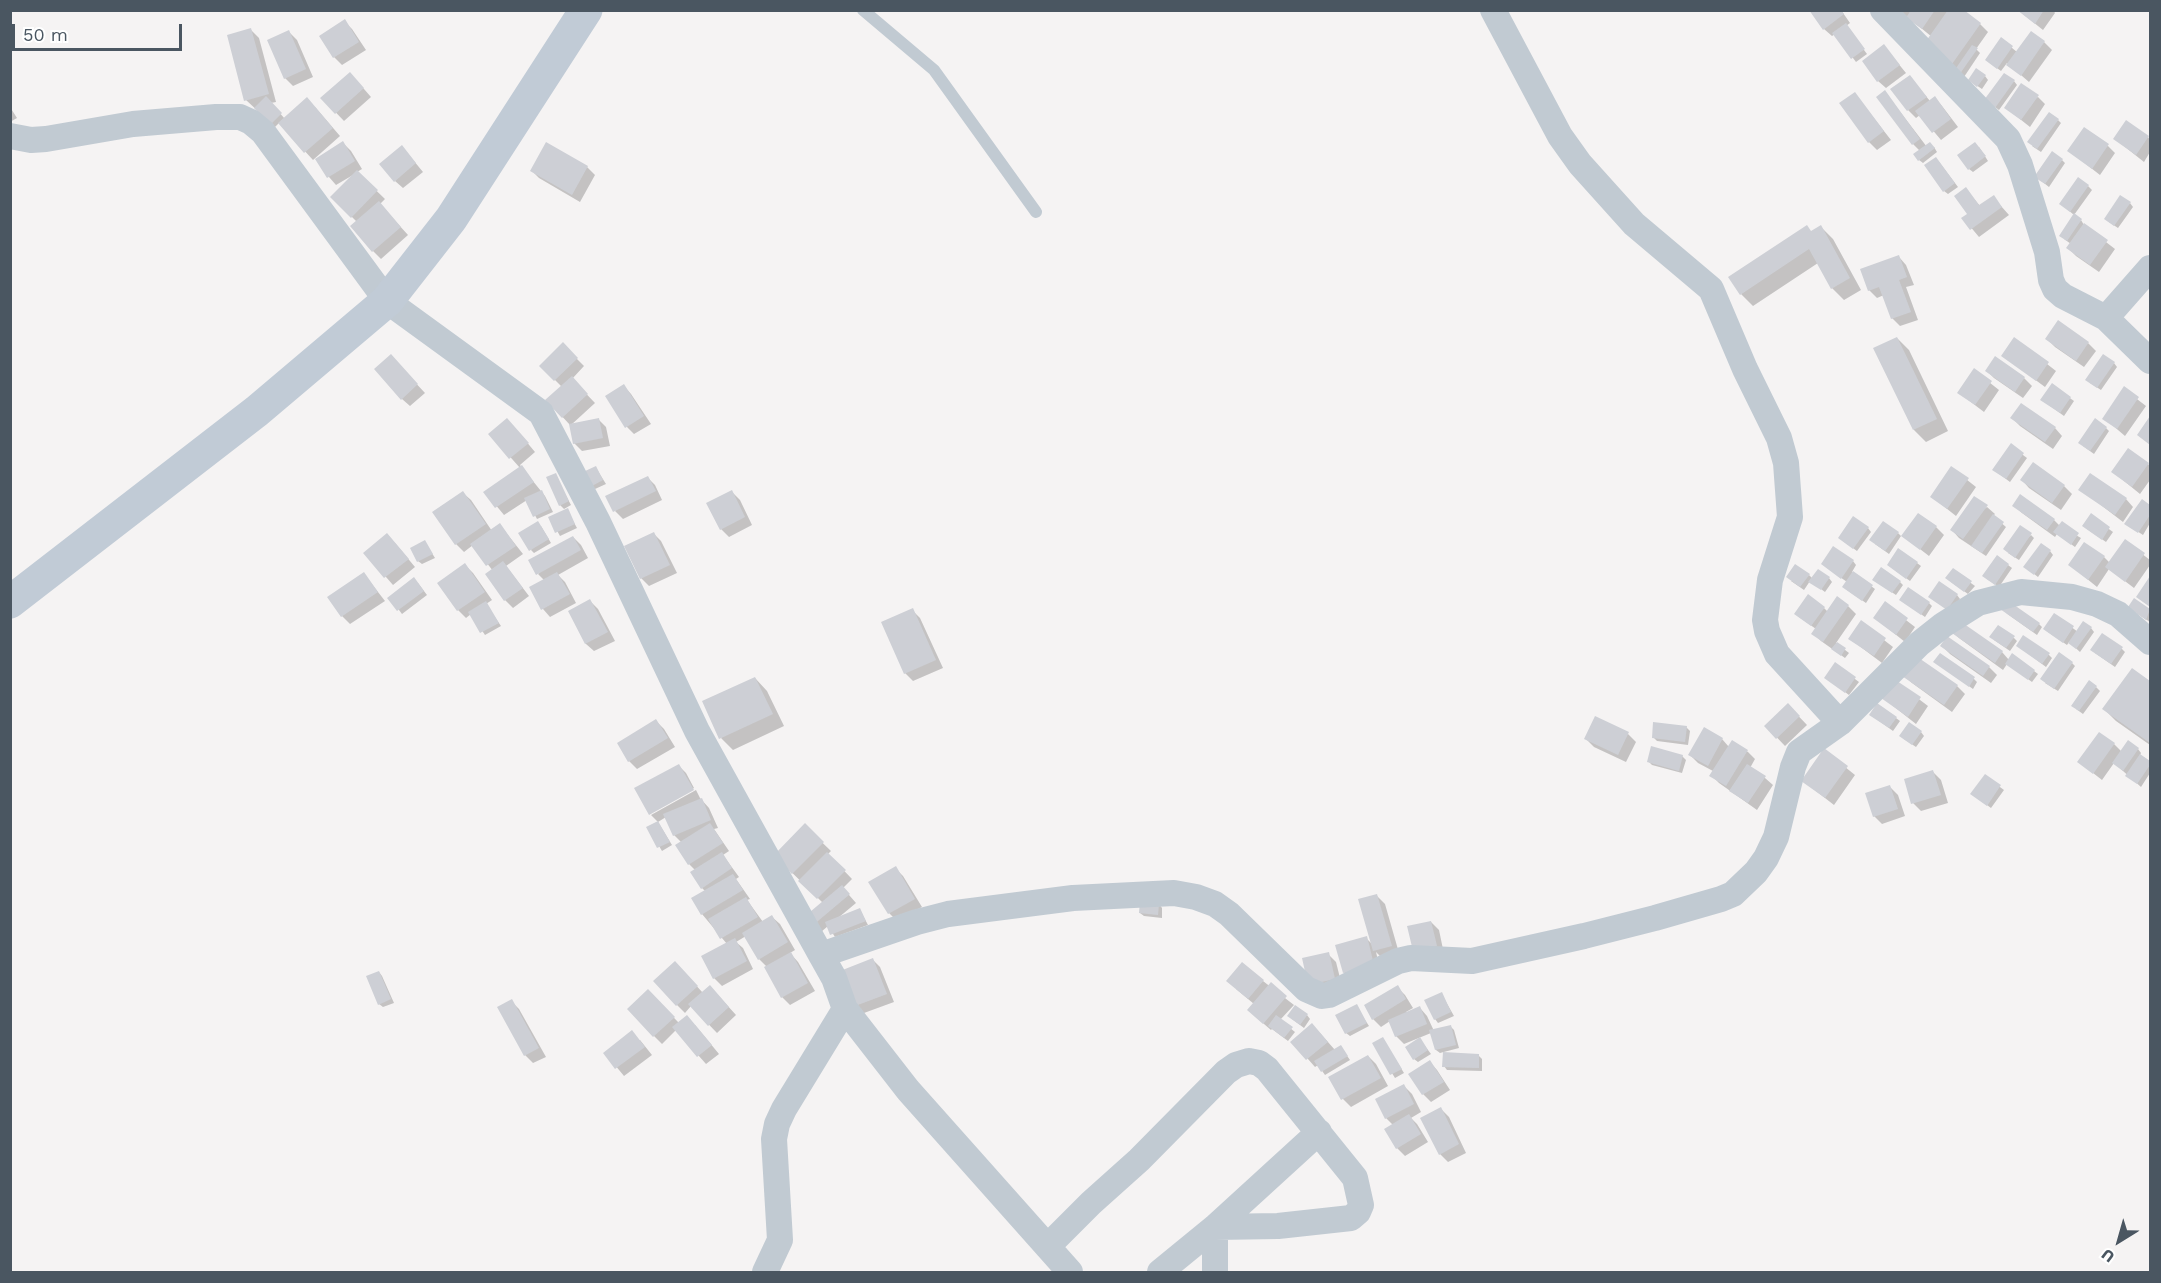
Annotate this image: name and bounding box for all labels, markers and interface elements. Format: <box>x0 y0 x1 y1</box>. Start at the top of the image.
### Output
scale bar <box>15 12 184 50</box>
text: 50 m <box>23 24 68 45</box>
north arrow <box>2089 1211 2149 1271</box>
text: U <box>2098 1245 2118 1267</box>

